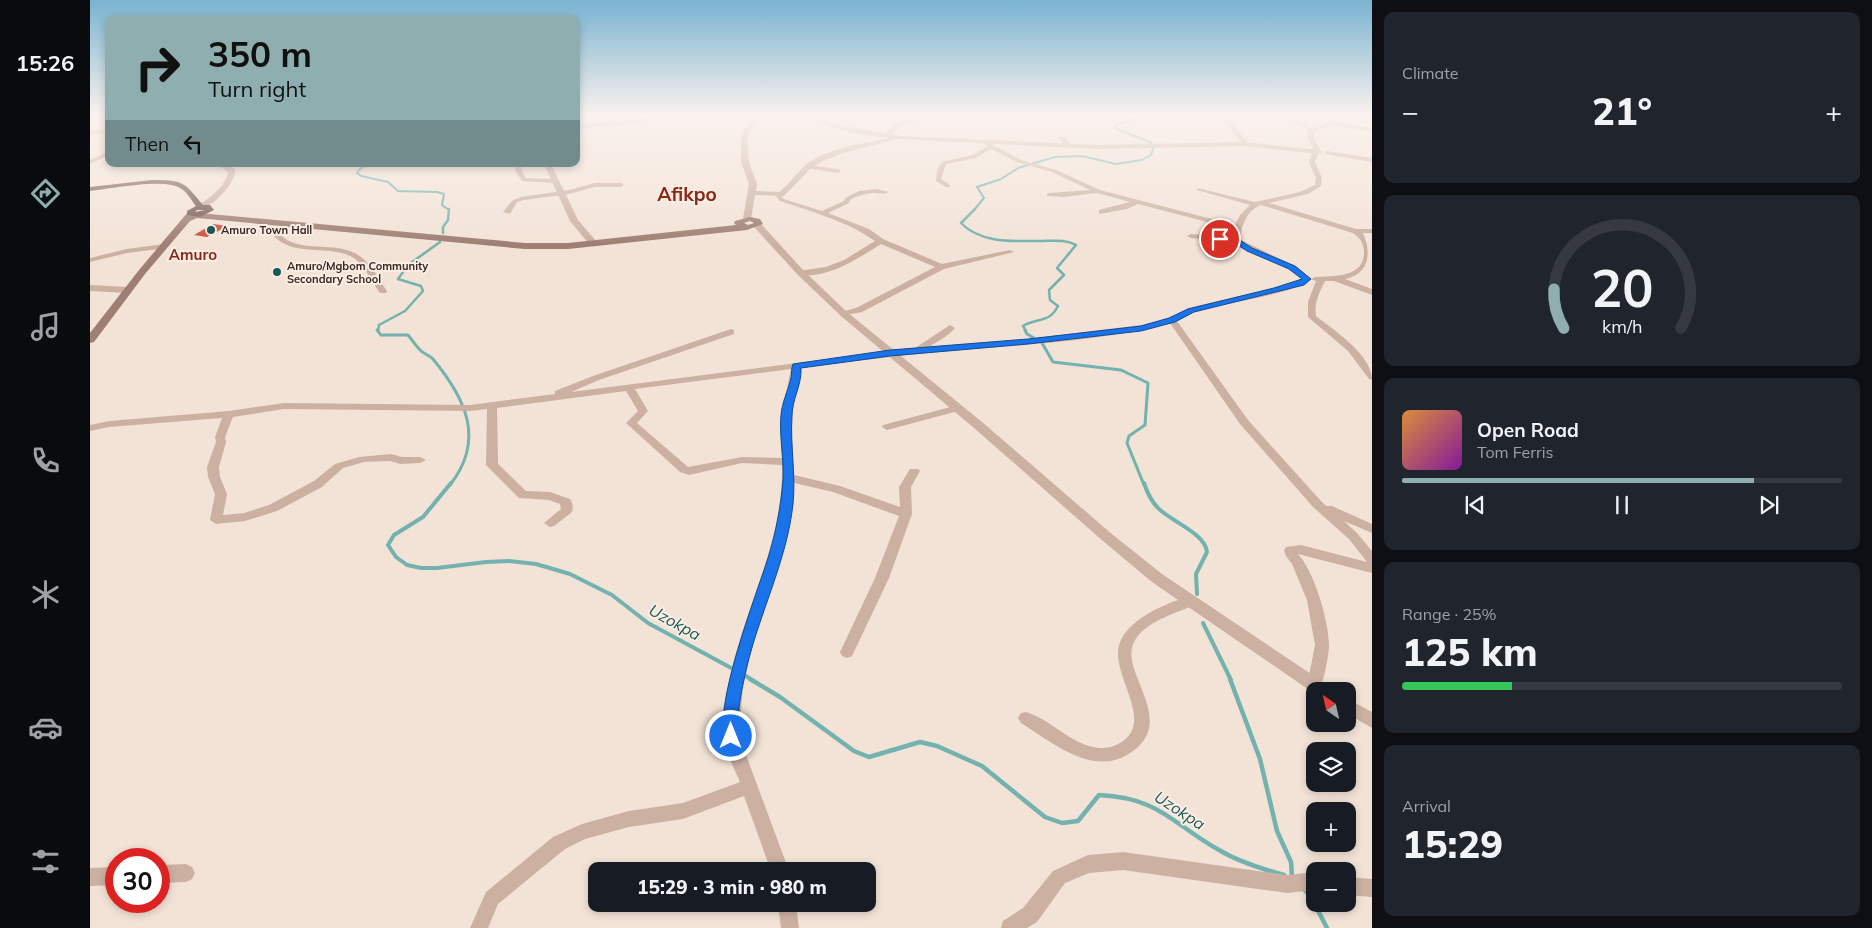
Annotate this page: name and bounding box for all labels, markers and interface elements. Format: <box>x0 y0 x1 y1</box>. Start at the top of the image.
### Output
text: 350 m <box>208 32 312 76</box>
icon: right <box>125 35 190 100</box>
text: 15:26 <box>16 49 74 77</box>
text: Climate <box>1402 63 1458 83</box>
text: Turn right <box>208 75 306 103</box>
text: 21° <box>1592 87 1652 135</box>
text: − <box>1402 94 1419 129</box>
text: + <box>1825 94 1842 129</box>
icon: left <box>179 130 207 158</box>
text: Then <box>125 132 169 156</box>
icon: directions <box>28 176 63 211</box>
district label: Afikpo <box>657 182 717 206</box>
pin <box>1199 218 1241 260</box>
place label: Amuro Town Hall <box>221 223 312 237</box>
marker: Amuro Town Hall <box>205 224 217 236</box>
icon: arrive <box>1206 225 1234 253</box>
district label: Amuro <box>169 245 217 264</box>
text: 20 <box>1591 255 1653 320</box>
place label: Amuro/Mgbom Community Secondary School <box>287 259 428 286</box>
marker: Amuro/Mgbom Community Secondary School <box>271 266 283 278</box>
icon: music <box>28 309 63 344</box>
text: km/h <box>1602 315 1642 337</box>
text: Open Road <box>1477 418 1579 442</box>
text: Tom Ferris <box>1477 442 1554 462</box>
icon: phone <box>28 443 63 478</box>
icon: previous <box>1461 491 1489 519</box>
icon: pause <box>1608 491 1636 519</box>
icon: next <box>1755 491 1783 519</box>
icon: climate <box>28 577 63 612</box>
water label: Uzokpa <box>645 600 705 645</box>
text: Range · 25% <box>1402 604 1497 624</box>
text: 125 km <box>1402 628 1538 676</box>
north arrow <box>1306 682 1356 732</box>
map controls <box>1306 682 1356 912</box>
position arrow <box>704 709 756 761</box>
icon: car <box>28 710 63 745</box>
button: layers <box>1306 742 1356 792</box>
water label: Uzokpa <box>1151 786 1209 834</box>
text: Arrival <box>1402 796 1451 816</box>
button: + <box>1306 802 1356 852</box>
text: 15:29 <box>1402 820 1503 868</box>
icon: filters <box>28 844 63 879</box>
speed limit sign: 30 <box>105 848 170 913</box>
button: − <box>1306 862 1356 912</box>
text: 15:29 · 3 min · 980 m <box>637 875 827 899</box>

